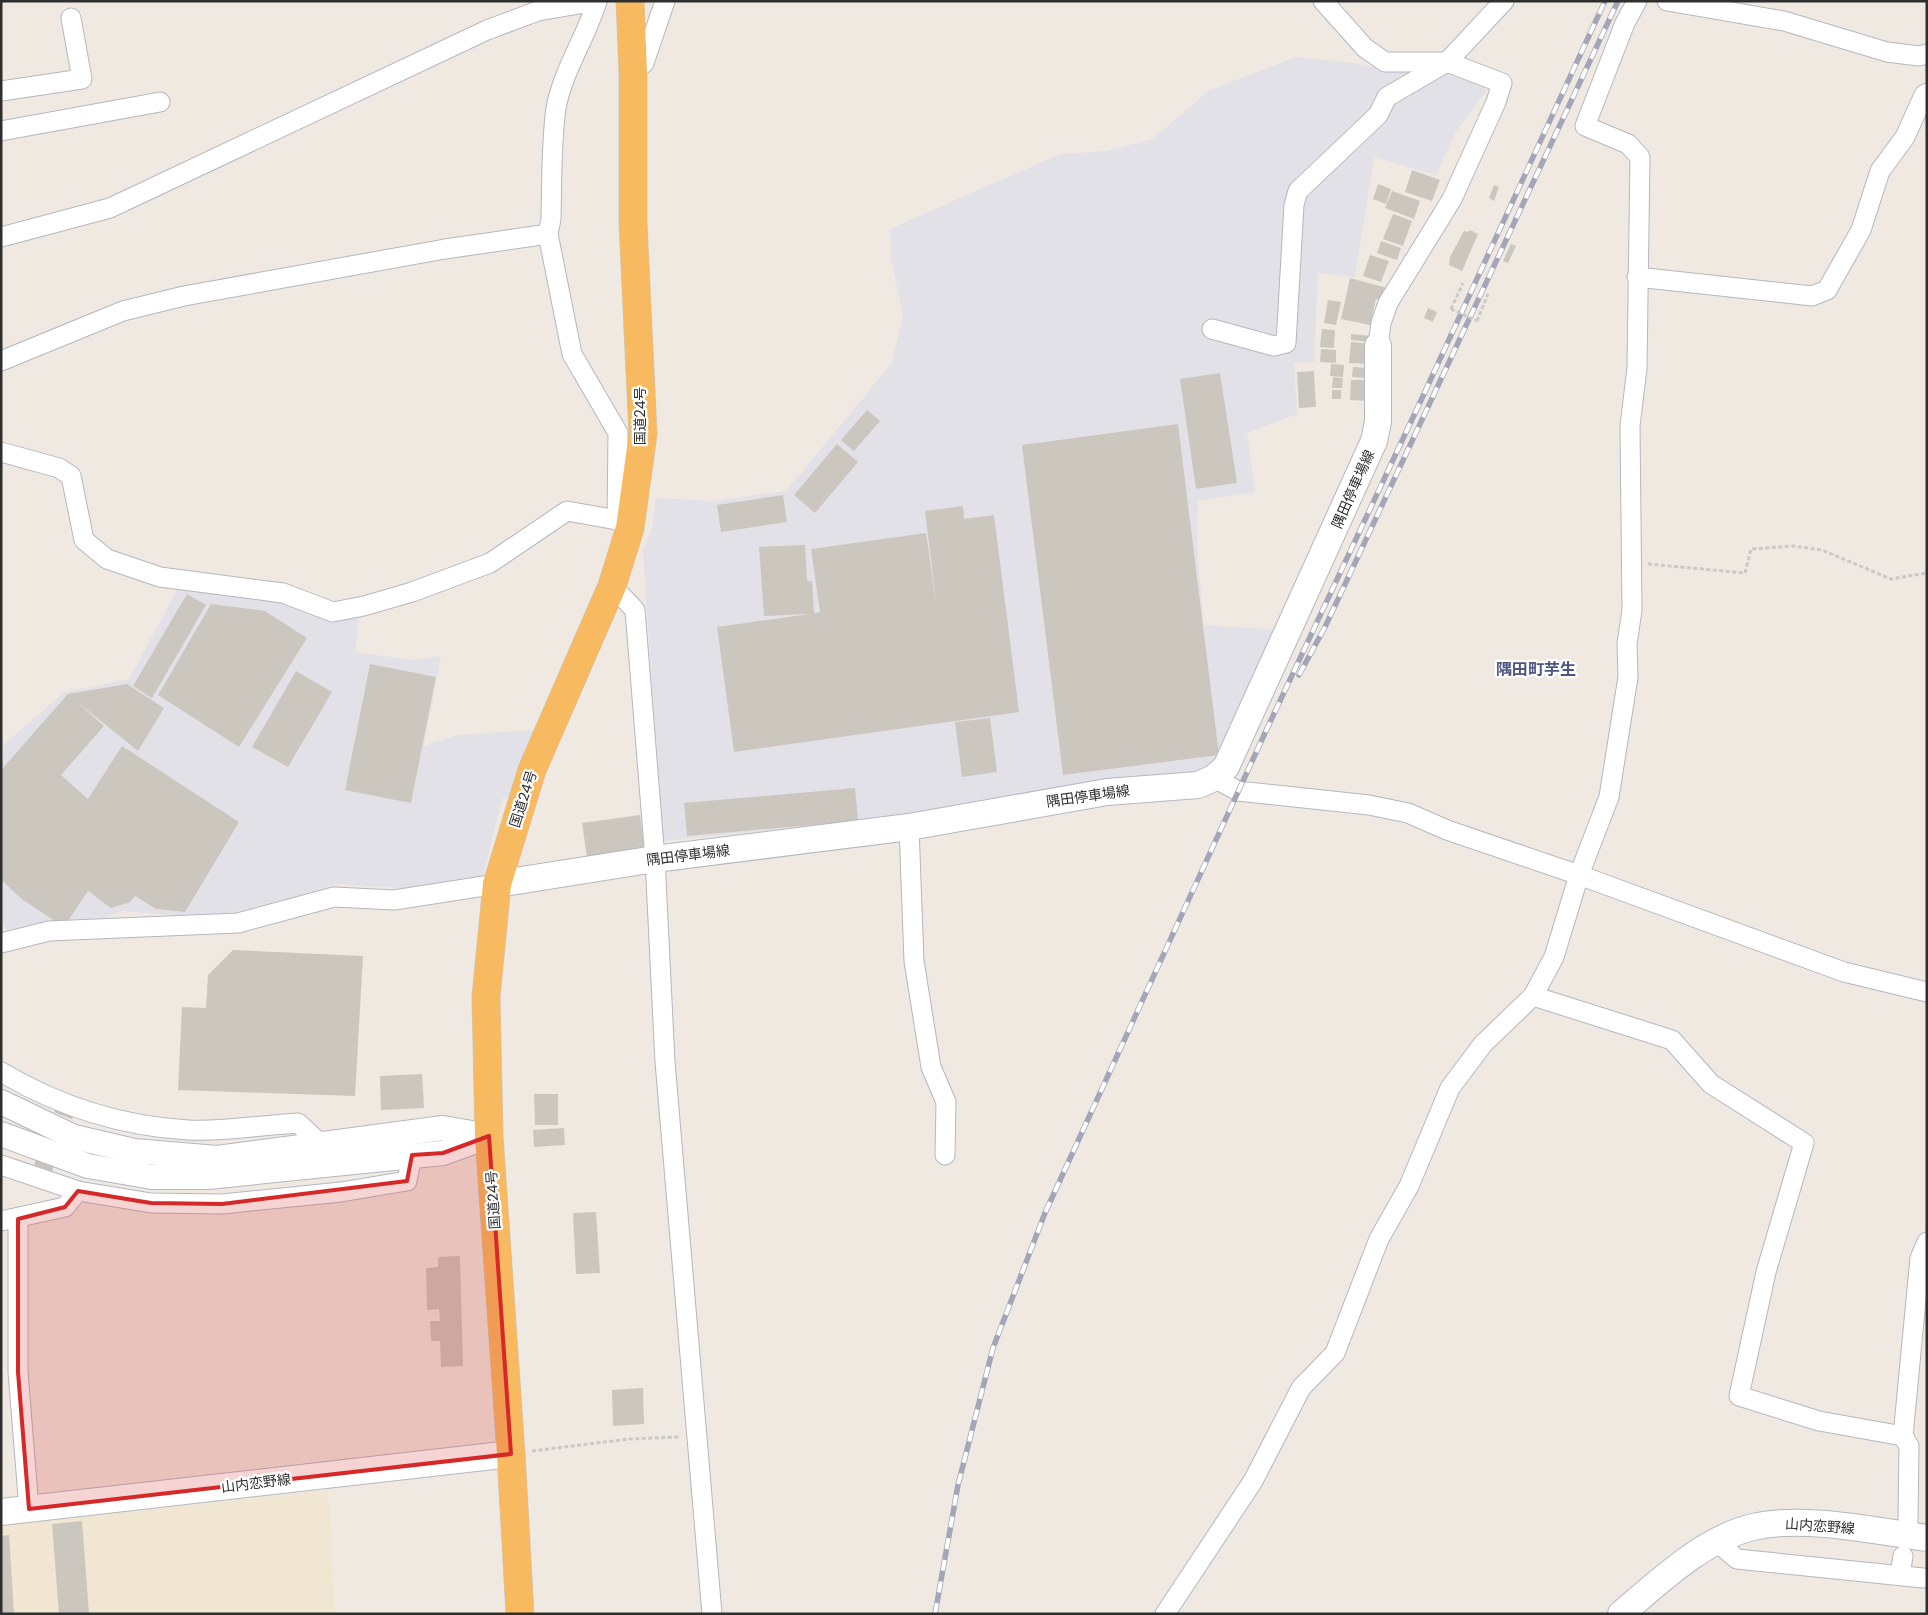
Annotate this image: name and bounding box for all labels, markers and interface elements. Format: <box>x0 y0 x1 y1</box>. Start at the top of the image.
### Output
street label: 国道24号 <box>630 387 650 445</box>
street label: 隅田停車場線 <box>1327 447 1379 531</box>
district label: 隅田町芋生 <box>1496 658 1576 681</box>
street label: 国道24号 <box>504 768 542 830</box>
street label: 隅田停車場線 <box>1045 780 1131 812</box>
street label: 隅田停車場線 <box>645 840 731 870</box>
street label: 国道24号 <box>481 1170 505 1230</box>
street label: 山内恋野線 <box>220 1469 292 1497</box>
street label: 山内恋野線 <box>1784 1514 1856 1538</box>

